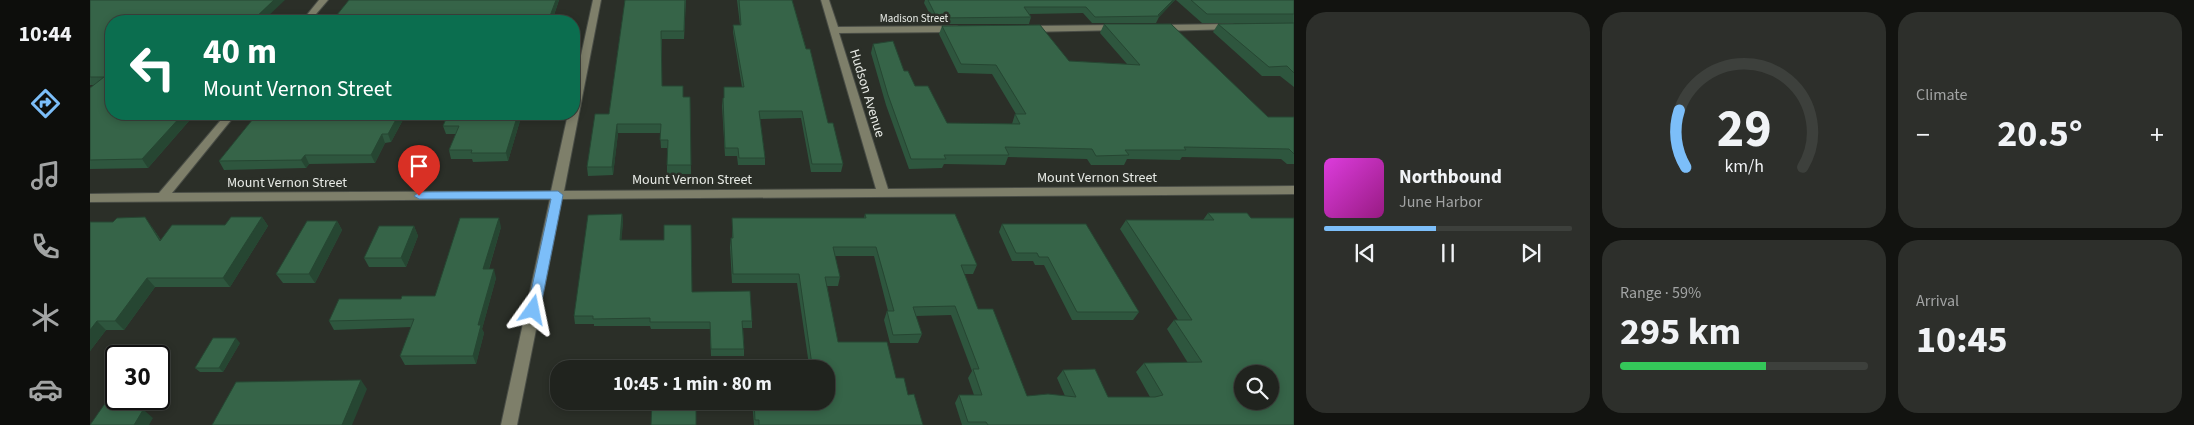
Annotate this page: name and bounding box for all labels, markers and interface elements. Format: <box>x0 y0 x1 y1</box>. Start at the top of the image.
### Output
street label: Madison Street <box>880 11 949 26</box>
text: 10:44 <box>18 18 72 50</box>
text: 40 m <box>203 27 277 77</box>
icon: left <box>120 35 185 100</box>
street label: Hudson Avenue <box>844 47 890 140</box>
text: Mount Vernon Street <box>203 73 392 105</box>
text: Climate <box>1916 84 1967 106</box>
icon: directions <box>28 86 63 121</box>
text: 29 <box>1717 93 1771 167</box>
text: 20.5° <box>1997 107 2083 161</box>
text: − <box>1916 115 1930 155</box>
text: + <box>2150 115 2164 155</box>
pin <box>398 145 440 196</box>
icon: arrive <box>405 152 433 180</box>
text: km/h <box>1724 154 1764 179</box>
icon: music <box>28 158 63 193</box>
text: Northbound <box>1399 164 1502 191</box>
street label: Mount Vernon Street <box>1037 168 1157 188</box>
street label: Mount Vernon Street <box>632 170 752 190</box>
street label: Mount Vernon Street <box>227 173 347 193</box>
text: June Harbor <box>1399 191 1482 213</box>
icon: phone <box>28 229 63 264</box>
icon: previous <box>1351 239 1379 267</box>
icon: pause <box>1434 239 1462 267</box>
icon: next <box>1517 239 1545 267</box>
text: Range · 59% <box>1620 282 1701 304</box>
position arrow <box>506 283 558 335</box>
text: Arrival <box>1916 290 1959 312</box>
icon: climate <box>28 300 63 335</box>
text: 295 km <box>1620 305 1741 359</box>
text: 10:45 <box>1916 313 2008 367</box>
speed limit sign: 30 <box>105 345 170 410</box>
map controls <box>1234 365 1279 410</box>
button: search <box>1234 365 1279 410</box>
text: 10:45 · 1 min · 80 m <box>613 371 772 398</box>
icon: car <box>28 372 63 407</box>

